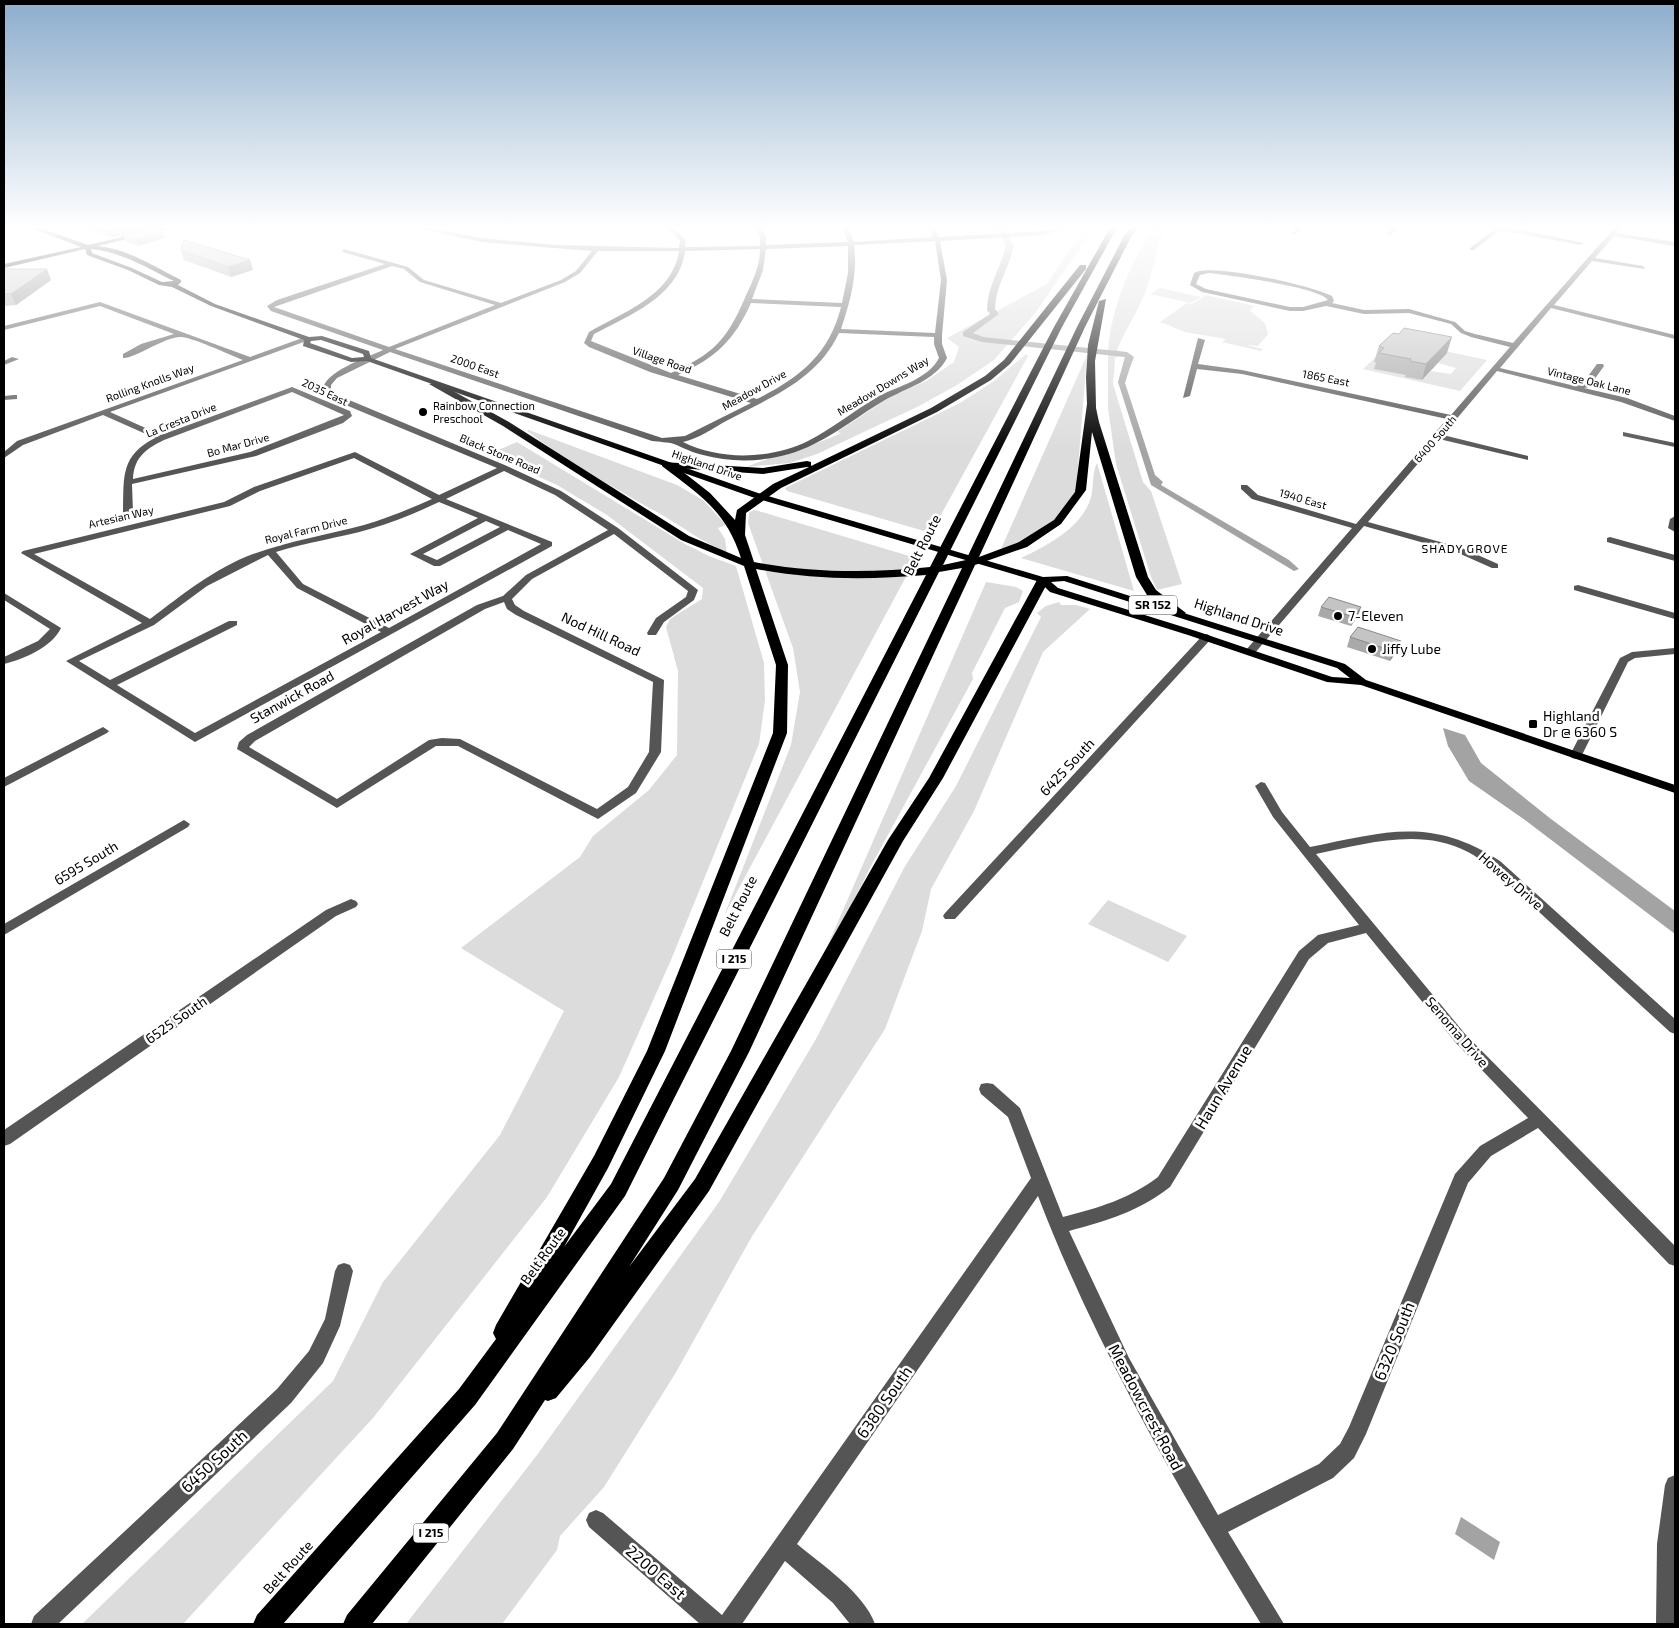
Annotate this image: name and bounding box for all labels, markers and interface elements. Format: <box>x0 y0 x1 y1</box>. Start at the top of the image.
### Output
street label: Village Road <box>631 343 693 376</box>
street label: 2000 East <box>449 351 501 380</box>
street label: Meadow Downs Way <box>835 353 931 418</box>
street label: Rolling Knolls Way <box>104 360 196 405</box>
street label: Vintage Oak Lane <box>1546 364 1632 397</box>
street label: Meadow Drive <box>719 366 788 413</box>
street label: 1865 East <box>1301 367 1351 388</box>
street label: 2035 East <box>300 375 350 408</box>
street label: La Cresta Drive <box>144 399 218 440</box>
place label: Rainbow Connection Preschool <box>433 399 535 425</box>
marker: Rainbow Connection Preschool <box>417 406 429 418</box>
street label: 6400 South <box>1411 413 1459 465</box>
street label: Bo Mar Drive <box>205 430 271 459</box>
street label: Black Stone Road <box>458 431 542 476</box>
street label: Highland Drive <box>670 446 744 483</box>
street label: 1940 East <box>1278 486 1328 511</box>
street label: Artesian Way <box>87 503 155 530</box>
street label: Belt Route <box>899 511 944 578</box>
street label: Royal Farm Drive <box>263 513 349 546</box>
district label: SHADY GROVE <box>1421 541 1509 555</box>
street label: Royal Harvest Way <box>338 575 452 648</box>
street label: Highland Drive <box>1192 594 1286 639</box>
road number: SR 152 <box>1129 596 1177 614</box>
place label: 7-Eleven <box>1348 607 1404 624</box>
street label: Nod Hill Road <box>559 608 643 659</box>
marker: 7-Eleven <box>1332 610 1344 622</box>
place label: Jiffy Lube <box>1382 640 1441 657</box>
marker: Jiffy Lube <box>1366 643 1378 655</box>
street label: Stanwick Road <box>247 667 337 727</box>
place label: Highland Dr @ 6360 S <box>1543 707 1617 740</box>
marker: Highland Dr @ 6360 S <box>1527 718 1539 730</box>
street label: 6425 South <box>1036 734 1098 799</box>
street label: 6595 South <box>51 837 121 888</box>
street label: Howey Drive <box>1476 848 1547 913</box>
street label: Belt Route <box>715 872 760 939</box>
road number: I 215 <box>716 950 752 969</box>
street label: 6525 South <box>142 992 210 1047</box>
street label: Senoma Drive <box>1422 993 1493 1070</box>
street label: Haun Avenue <box>1190 1041 1255 1132</box>
street label: Belt Route <box>516 1224 569 1287</box>
street label: 6320 South <box>1369 1299 1418 1383</box>
street label: Meadowcrest Road <box>1105 1340 1188 1473</box>
street label: 6380 South <box>852 1362 915 1441</box>
street label: 6450 South <box>177 1425 251 1496</box>
road number: I 215 <box>414 1524 448 1542</box>
street label: Belt Route <box>259 1536 316 1597</box>
street label: 2200 East <box>623 1541 690 1603</box>

